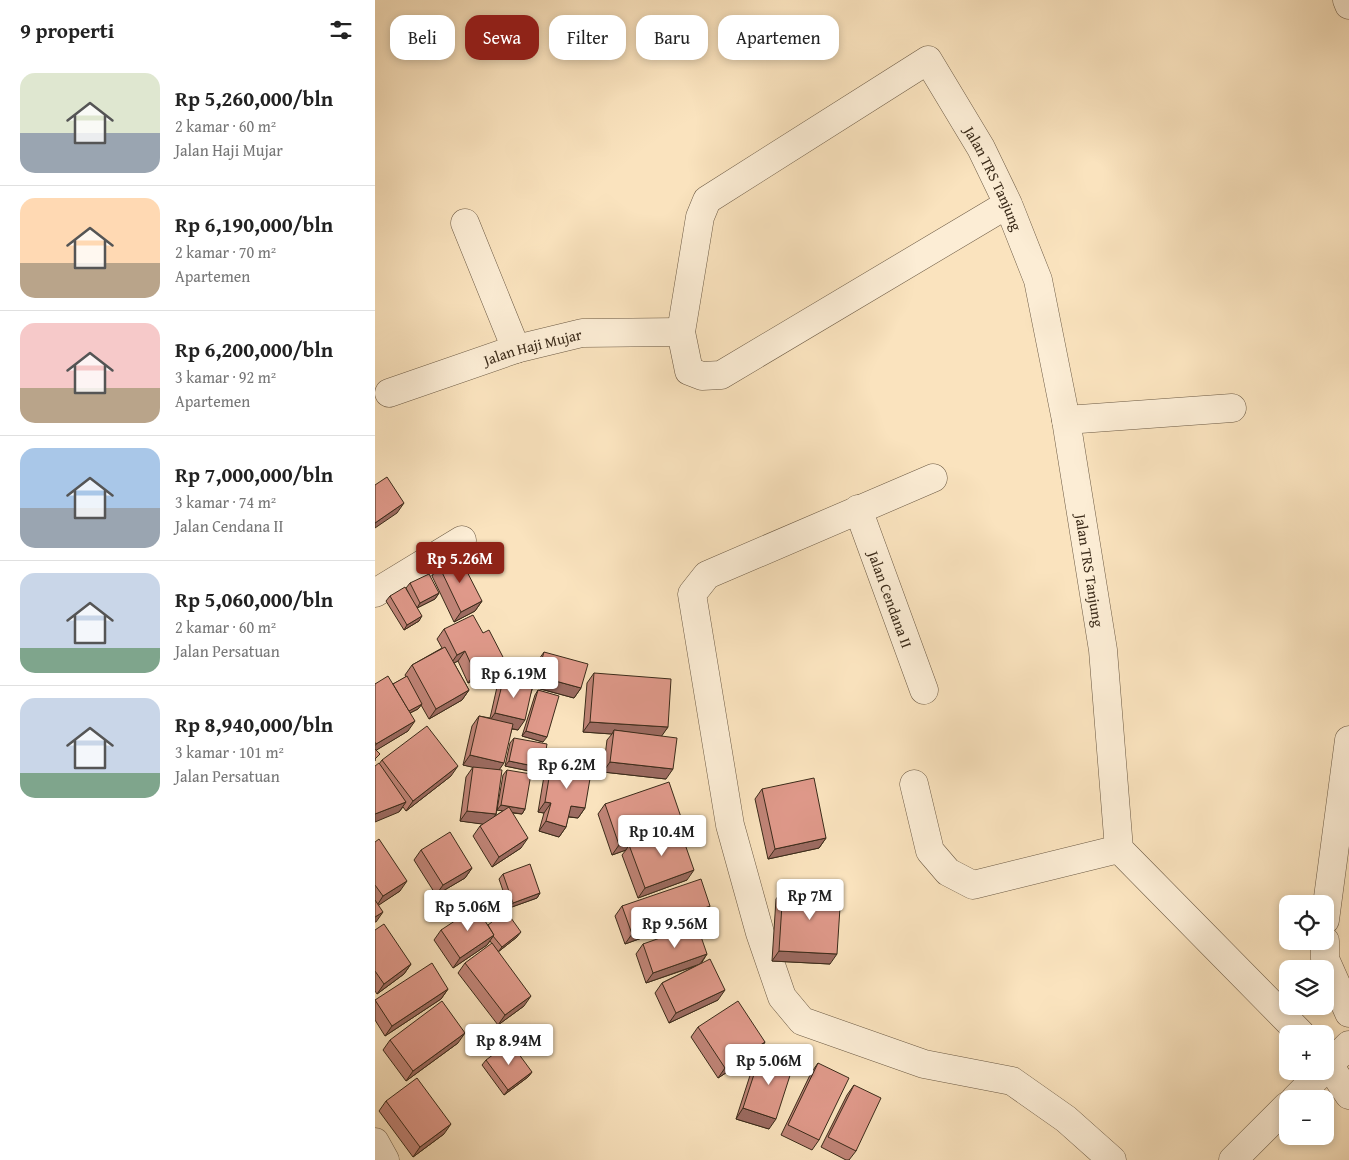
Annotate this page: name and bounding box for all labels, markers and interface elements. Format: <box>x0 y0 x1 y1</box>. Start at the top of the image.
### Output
text: 9 properti <box>20 15 114 46</box>
chip: Beli <box>390 15 455 60</box>
chip: Sewa <box>465 15 539 60</box>
chip: Filter <box>549 15 626 60</box>
chip: Baru <box>636 15 708 60</box>
chip: Apartemen <box>718 15 839 60</box>
icon: filters <box>327 16 355 44</box>
text: Rp 5,260,000/bln <box>175 83 333 114</box>
icon: home <box>60 93 120 153</box>
text: 2 kamar · 60 m² <box>175 114 276 138</box>
street label: Jalan TRS Tanjung <box>959 120 1028 234</box>
text: Jalan Haji Mujar <box>175 138 283 162</box>
text: Rp 6,190,000/bln <box>175 209 333 240</box>
icon: home <box>60 218 120 278</box>
text: 2 kamar · 70 m² <box>175 240 276 264</box>
text: Apartemen <box>175 264 250 288</box>
street label: Jalan Haji Mujar <box>479 323 584 371</box>
text: Rp 6,200,000/bln <box>175 334 333 365</box>
icon: home <box>60 343 120 403</box>
text: 3 kamar · 92 m² <box>175 365 276 389</box>
text: Apartemen <box>175 389 250 413</box>
text: Rp 7,000,000/bln <box>175 459 333 490</box>
icon: home <box>60 468 120 528</box>
text: 3 kamar · 74 m² <box>175 490 276 514</box>
street label: Jalan TRS Tanjung <box>1070 510 1110 629</box>
text: Jalan Cendana II <box>175 514 283 538</box>
pin: Rp 5.26M <box>408 542 512 584</box>
text: Rp 5.26M <box>427 546 493 570</box>
street label: Jalan Cendana II <box>863 546 918 651</box>
text: Rp 5,060,000/bln <box>175 584 333 615</box>
icon: home <box>60 593 120 653</box>
text: 2 kamar · 60 m² <box>175 615 276 639</box>
text: Jalan Persatuan <box>175 639 280 663</box>
pin: Rp 6.19M <box>462 656 566 699</box>
text: Rp 6.19M <box>481 661 547 685</box>
text: Rp 8,940,000/bln <box>175 709 333 740</box>
icon: home <box>60 718 120 778</box>
text: 3 kamar · 101 m² <box>175 740 284 764</box>
pin: Rp 6.2M <box>521 748 613 790</box>
text: Rp 6.2M <box>538 752 596 776</box>
text: Jalan Persatuan <box>175 764 280 788</box>
pin: Rp 10.4M <box>610 814 714 857</box>
text: Rp 10.4M <box>629 819 695 843</box>
pin: Rp 7M <box>775 878 845 921</box>
text: Rp 7M <box>788 883 832 907</box>
pin: Rp 5.06M <box>416 890 520 932</box>
text: Rp 5.06M <box>435 894 501 918</box>
map controls <box>1279 895 1334 1145</box>
button: locate <box>1279 895 1334 950</box>
pin: Rp 9.56M <box>623 906 727 949</box>
text: Rp 9.56M <box>642 911 708 935</box>
button: layers <box>1279 960 1334 1015</box>
pin: Rp 8.94M <box>457 1024 561 1066</box>
button: + <box>1279 1025 1334 1080</box>
text: Rp 8.94M <box>476 1028 542 1052</box>
pin: Rp 5.06M <box>717 1044 821 1086</box>
text: Rp 5.06M <box>736 1048 802 1072</box>
button: − <box>1279 1090 1334 1145</box>

